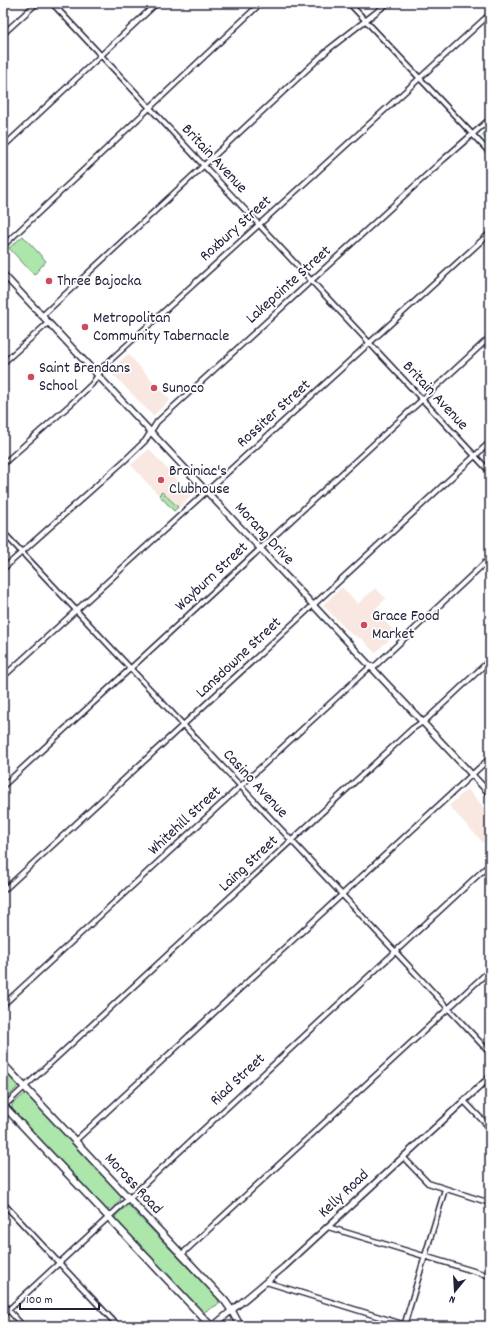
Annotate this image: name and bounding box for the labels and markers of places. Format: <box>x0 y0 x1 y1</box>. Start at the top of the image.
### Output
place label: Three Bajocka <box>57 270 142 293</box>
marker: Three Bajocka <box>44 276 54 286</box>
place label: Metropolitan Community Tabernacle <box>93 307 229 348</box>
marker: Metropolitan Community Tabernacle <box>80 322 90 332</box>
place label: Saint Brendans School <box>39 357 131 398</box>
marker: Saint Brendans School <box>26 372 36 382</box>
place label: Sunoco <box>162 377 204 400</box>
marker: Sunoco <box>149 383 159 393</box>
place label: Brainiac's Clubhouse <box>169 460 230 501</box>
marker: Brainiac's Clubhouse <box>156 475 166 485</box>
place label: Grace Food Market <box>372 605 440 646</box>
marker: Grace Food Market <box>359 620 369 630</box>

